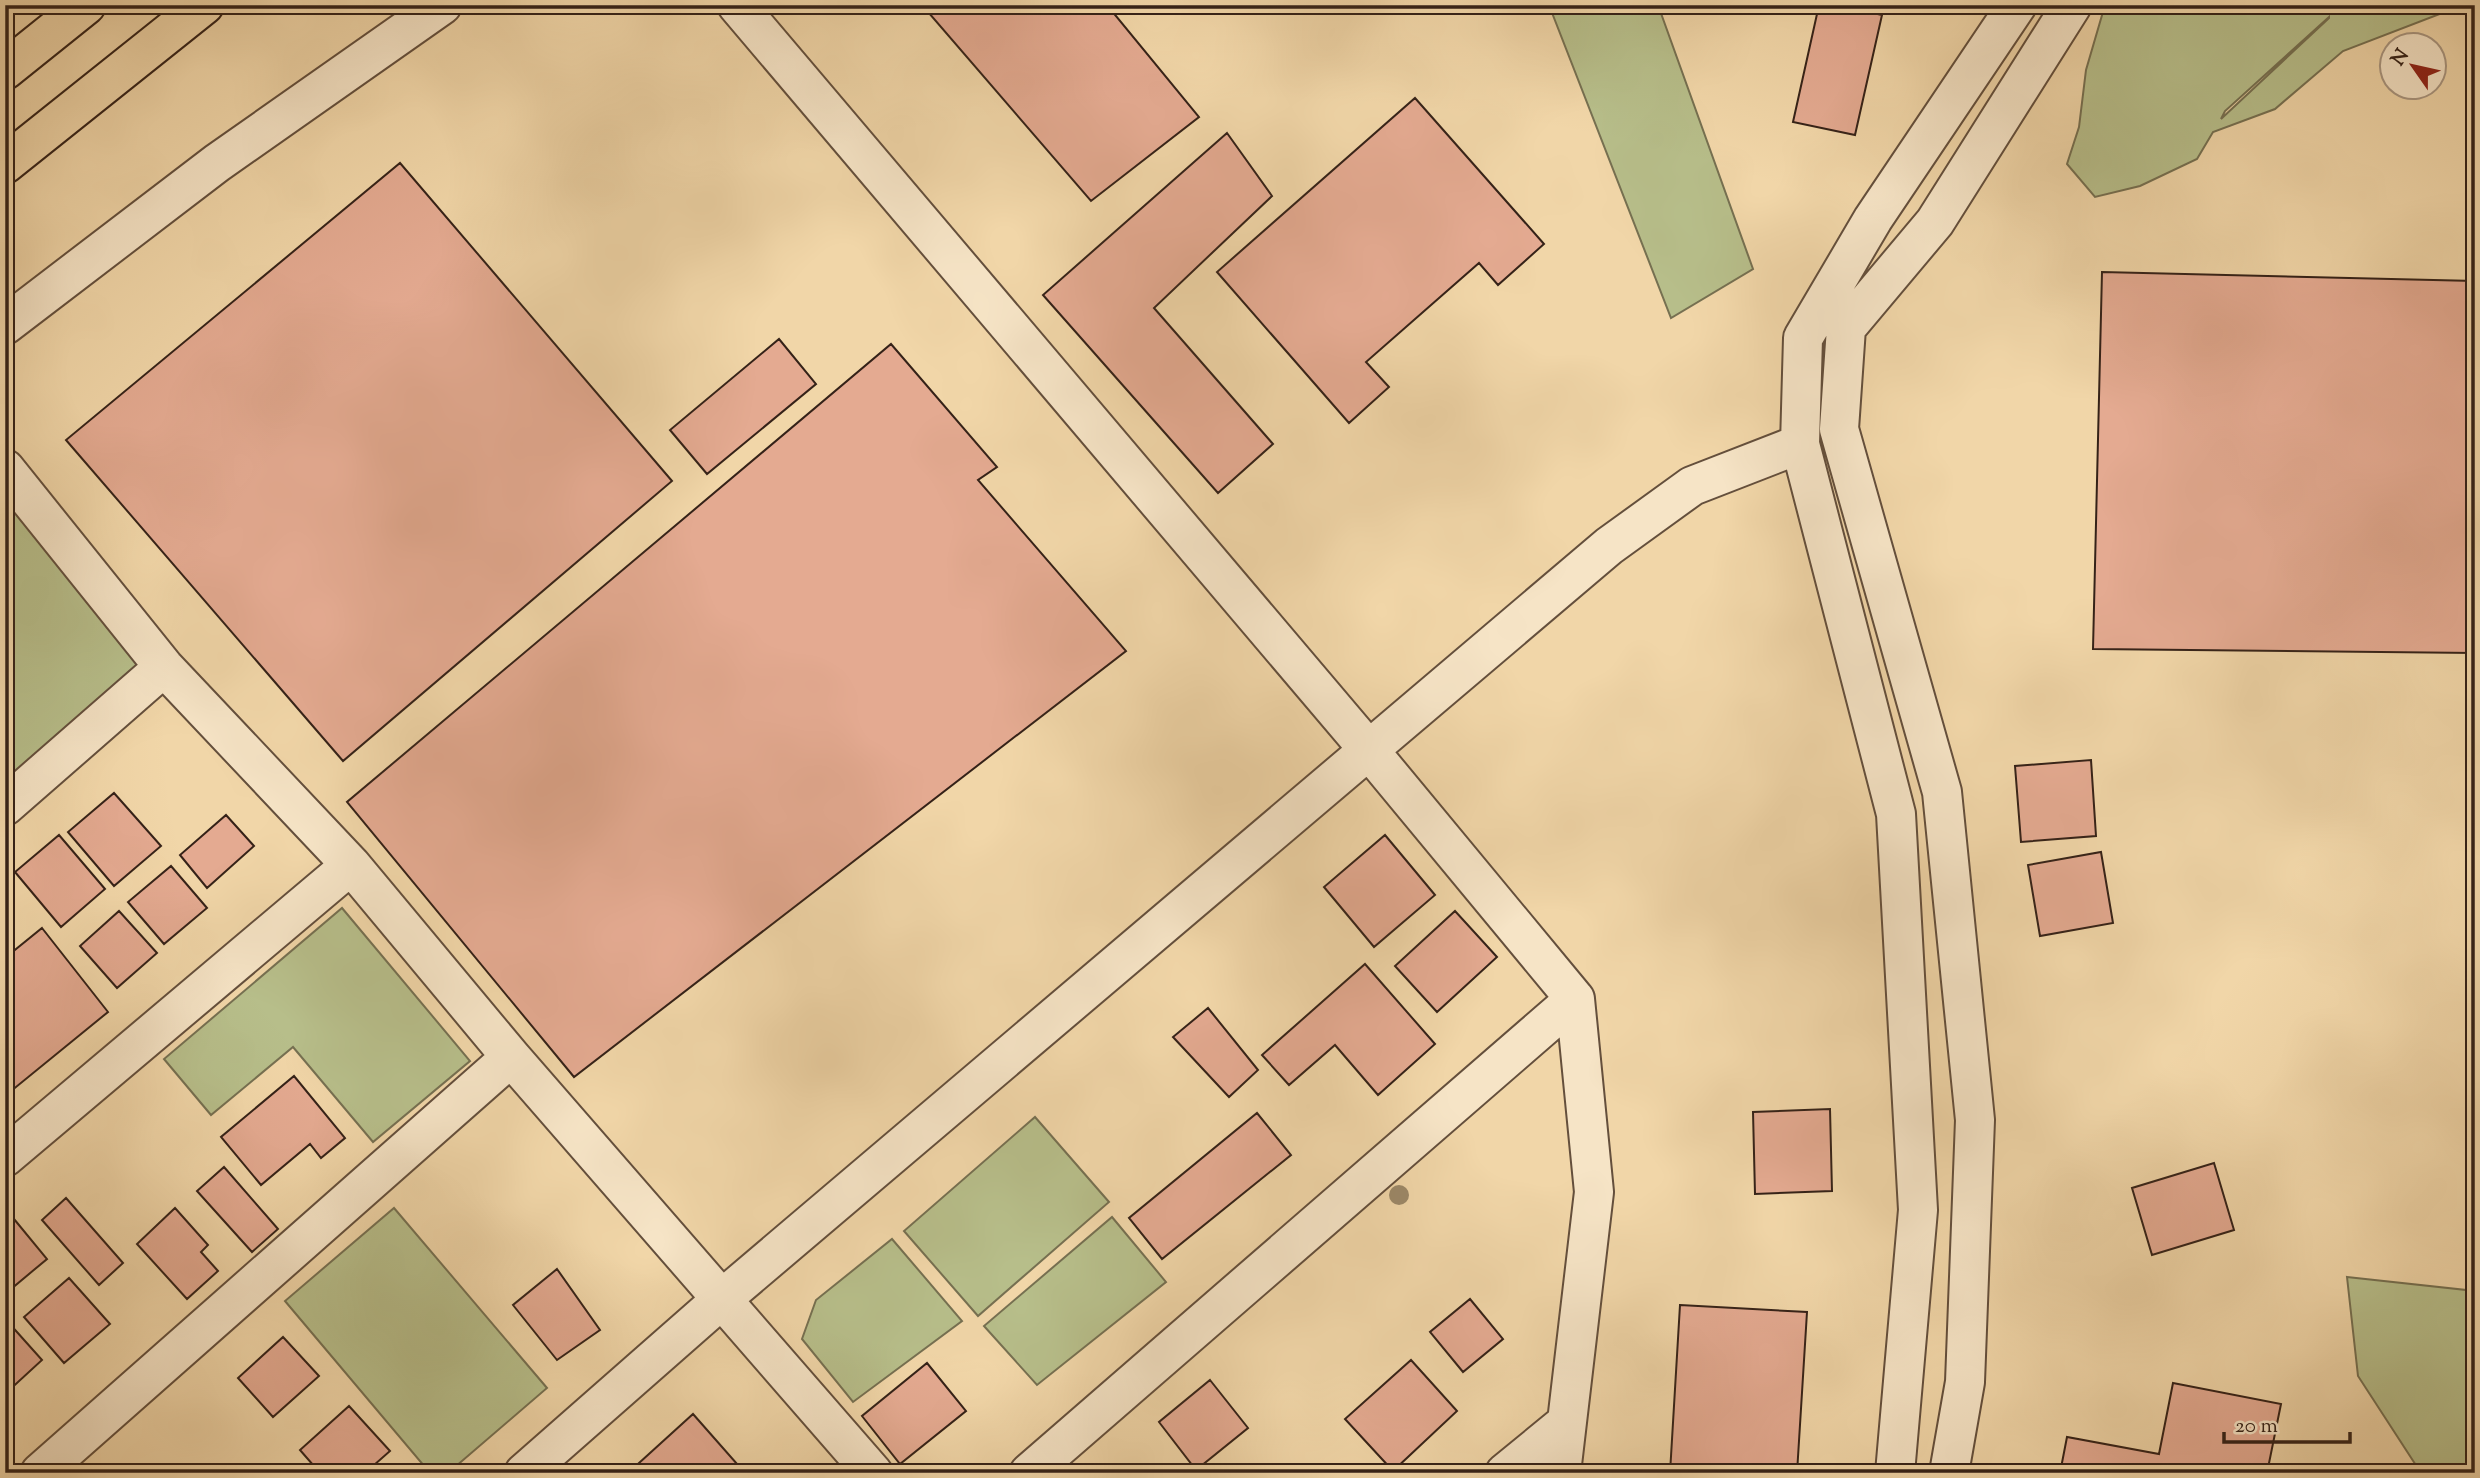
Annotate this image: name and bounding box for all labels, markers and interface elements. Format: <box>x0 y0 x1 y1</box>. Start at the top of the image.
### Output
north arrow <box>2378 32 2448 102</box>
text: N <box>2386 44 2416 72</box>
scale bar <box>2224 1401 2350 1445</box>
text: 20 m <box>2235 1412 2278 1442</box>

